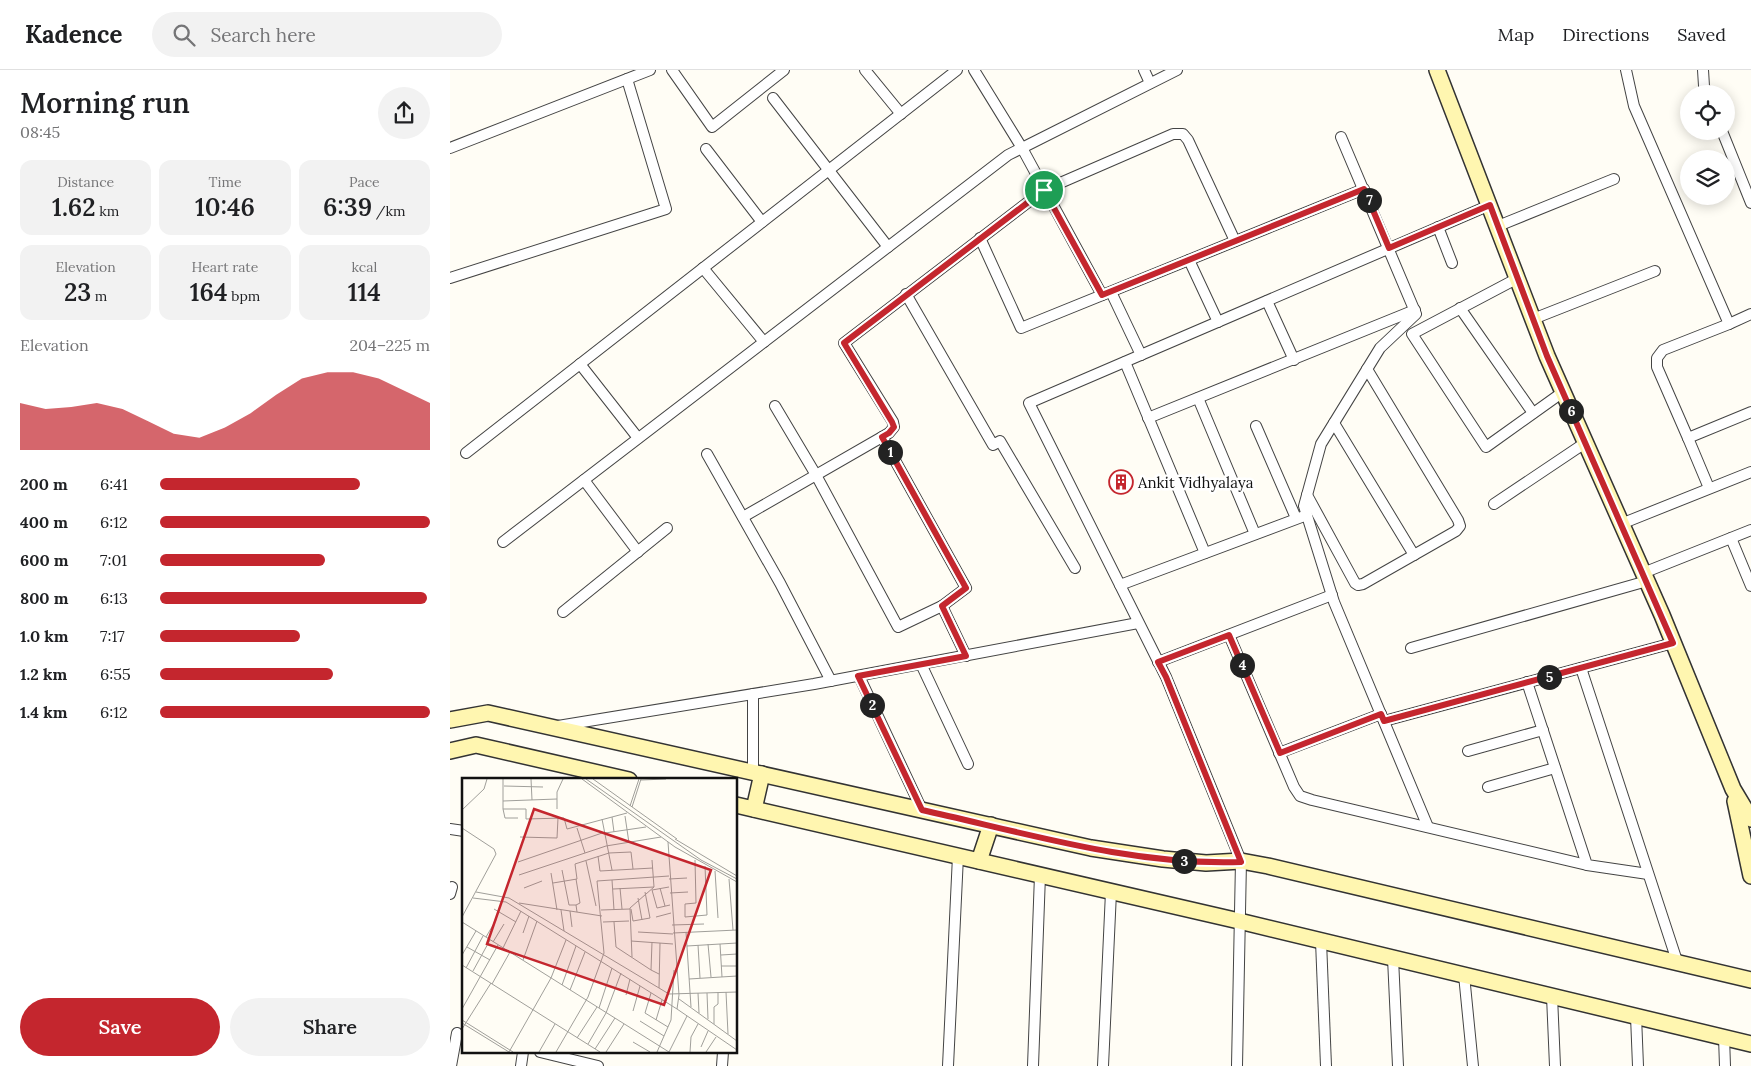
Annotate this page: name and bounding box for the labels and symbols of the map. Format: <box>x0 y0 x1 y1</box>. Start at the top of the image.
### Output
pin <box>1023 169 1065 211</box>
pin: 7 <box>1356 188 1382 212</box>
pin: 6 <box>1558 398 1584 424</box>
pin: 1 <box>878 440 902 464</box>
building icon: Ankit Vidhyalaya <box>1108 469 1134 495</box>
place label: Ankit Vidhyalaya <box>1137 473 1254 492</box>
pin: 4 <box>1230 652 1254 678</box>
pin: 5 <box>1536 664 1562 690</box>
pin: 2 <box>860 692 884 718</box>
inset map <box>462 778 738 1054</box>
pin: 3 <box>1172 848 1196 874</box>

